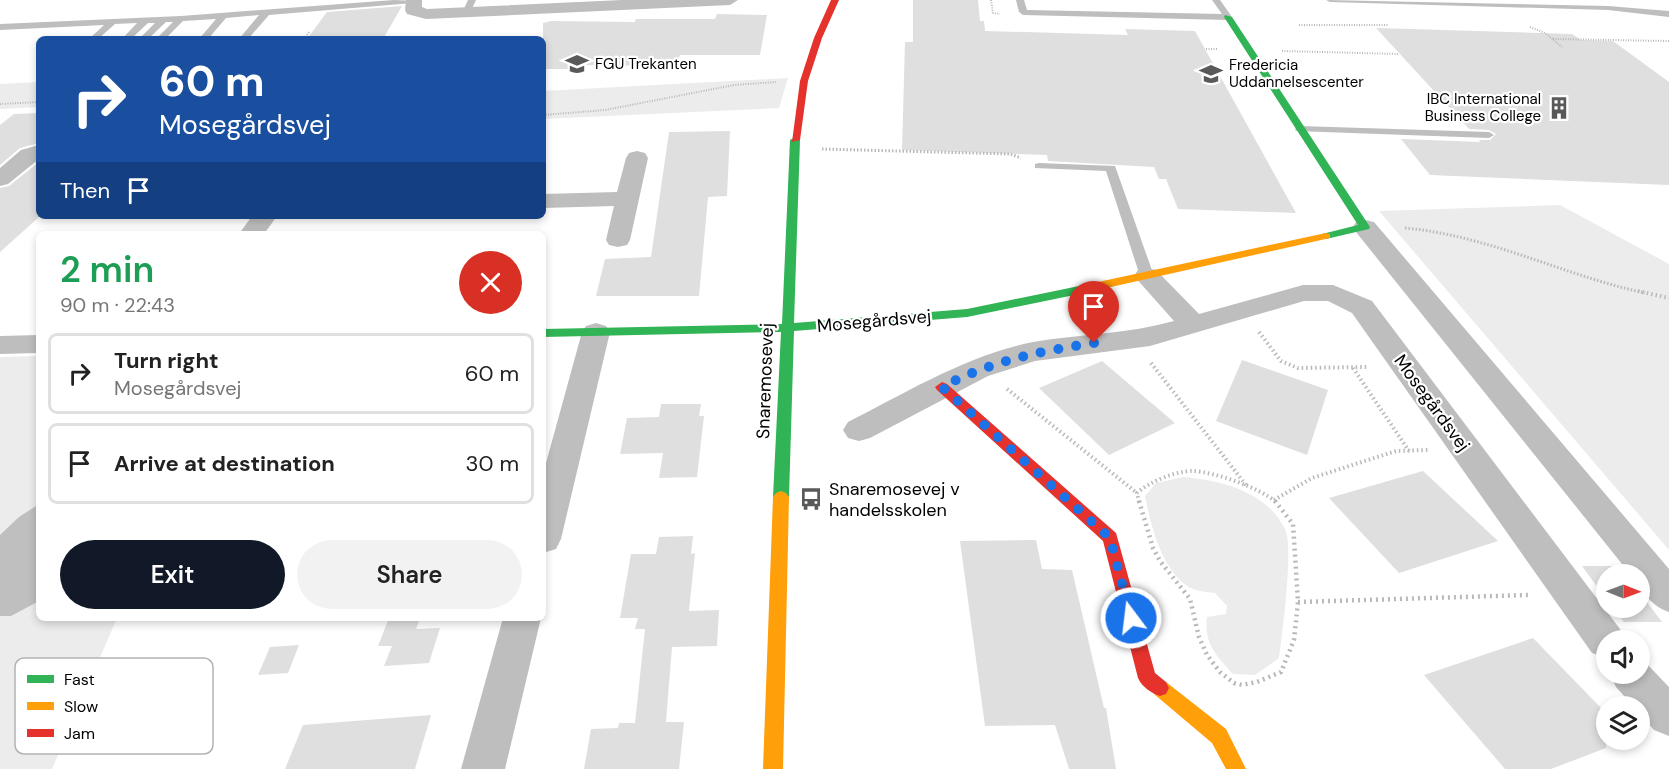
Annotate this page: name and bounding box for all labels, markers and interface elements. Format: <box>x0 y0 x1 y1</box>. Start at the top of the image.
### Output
school or university icon: FGU Trekanten <box>564 51 590 77</box>
text: 60 m <box>159 54 265 109</box>
place label: FGU Trekanten <box>595 54 697 74</box>
place label: Fredericia Uddannelsescenter <box>1229 55 1364 92</box>
icon: right <box>60 60 138 138</box>
school or university icon: Fredericia Uddannelsescenter <box>1198 61 1224 87</box>
place label: IBC International Business College <box>1425 89 1541 126</box>
building icon: IBC International Business College <box>1546 95 1572 121</box>
text: Mosegårdsvej <box>159 107 331 142</box>
icon: arrive <box>122 174 155 207</box>
text: Then <box>60 176 110 205</box>
text: 2 min <box>60 246 154 293</box>
button: close <box>459 251 522 314</box>
pin <box>1068 281 1119 343</box>
icon: arrive <box>1077 290 1110 323</box>
text: 90 m · 22:43 <box>60 292 175 318</box>
street label: Mosegårdsvej <box>816 304 932 338</box>
street label: Snaremosevej <box>751 322 779 440</box>
text: Turn right <box>114 346 219 375</box>
street label: Mosegårdsvej <box>1389 350 1475 456</box>
icon: right <box>63 357 96 390</box>
text: 60 m <box>465 359 519 388</box>
text: Mosegårdsvej <box>114 375 241 401</box>
icon: arrive <box>63 447 96 480</box>
text: Arrive at destination <box>114 449 335 478</box>
text: 30 m <box>465 449 519 478</box>
place label: Snaremosevej v handelsskolen <box>829 477 960 522</box>
bus stop icon: Snaremosevej v handelsskolen <box>798 486 824 512</box>
button: Exit <box>60 540 285 609</box>
button: Share <box>297 540 522 609</box>
north arrow <box>1596 564 1650 618</box>
map controls <box>1596 564 1650 750</box>
position arrow <box>1099 586 1163 650</box>
button: sound <box>1596 630 1650 684</box>
legend <box>15 658 213 754</box>
text: Fast <box>64 669 95 690</box>
text: Slow <box>64 696 98 717</box>
button: layers <box>1596 696 1650 750</box>
text: Jam <box>64 723 95 744</box>

